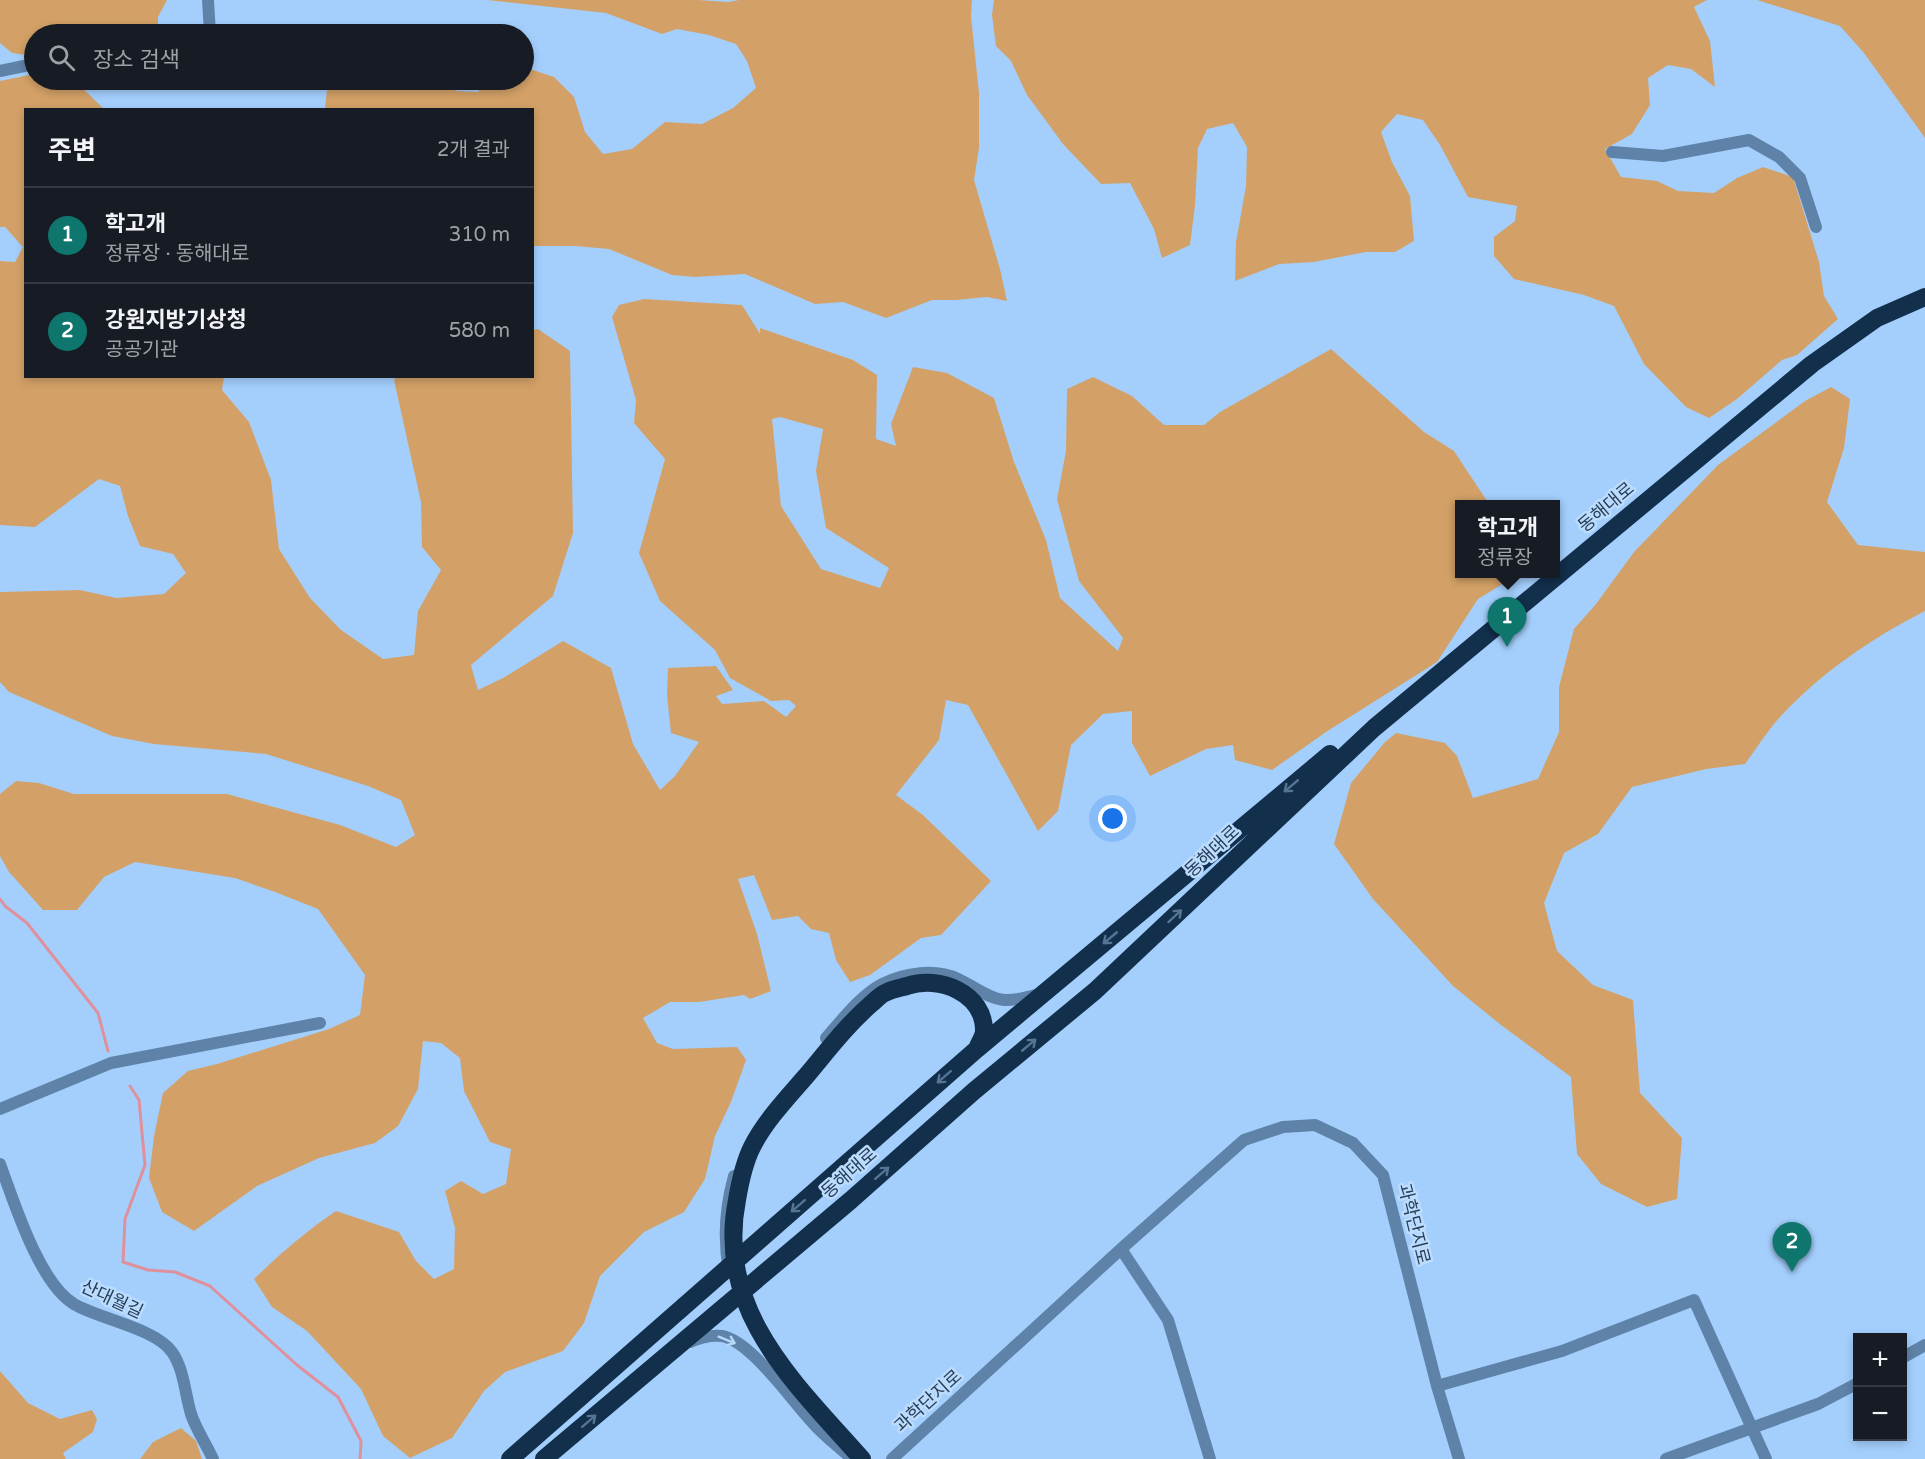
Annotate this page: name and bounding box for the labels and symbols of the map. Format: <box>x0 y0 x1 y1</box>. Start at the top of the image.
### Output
street label: 동해대로 <box>1574 477 1638 537</box>
pin: 1 <box>1488 598 1526 647</box>
one-way arrow <box>1283 780 1299 793</box>
your location <box>1098 804 1127 833</box>
street label: 동해대로 <box>1180 820 1244 882</box>
one-way arrow <box>1167 908 1182 923</box>
one-way arrow <box>1102 932 1118 945</box>
one-way arrow <box>1021 1039 1037 1052</box>
one-way arrow <box>937 1070 952 1084</box>
street label: 동해대로 <box>817 1143 881 1203</box>
one-way arrow <box>874 1166 889 1180</box>
street label: 과학단지로 <box>1393 1181 1435 1267</box>
one-way arrow <box>791 1199 806 1213</box>
pin: 2 <box>1772 1222 1812 1272</box>
street label: 산대월길 <box>77 1275 147 1323</box>
one-way arrow <box>718 1335 736 1346</box>
street label: 과학단지로 <box>890 1365 966 1437</box>
one-way arrow <box>581 1414 596 1428</box>

